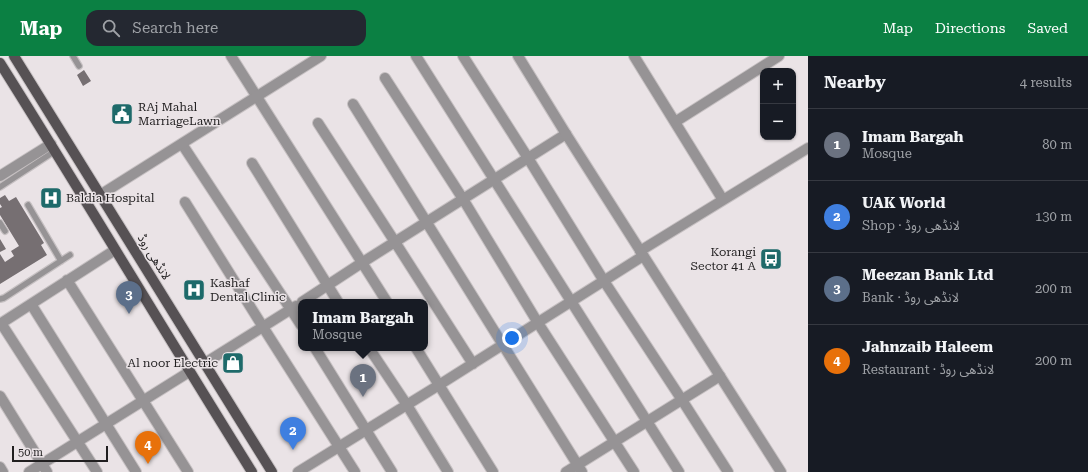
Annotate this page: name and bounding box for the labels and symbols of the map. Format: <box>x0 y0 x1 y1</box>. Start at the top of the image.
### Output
place label: RAj Mahal MarriageLawn <box>138 100 221 128</box>
public building icon: RAj Mahal MarriageLawn <box>109 101 135 127</box>
hospital icon: Baldia Hospital <box>38 185 64 211</box>
place label: Baldia Hospital <box>66 191 155 205</box>
street label: لانڈھی روڈ <box>135 232 174 282</box>
place label: Korangi Sector 41 A <box>690 245 757 273</box>
bus stop icon: Korangi Sector 41 A <box>758 246 784 272</box>
place label: Kashaf Dental Clinic <box>210 276 286 304</box>
hospital icon: Kashaf Dental Clinic <box>181 277 207 303</box>
pin: 3 <box>116 281 142 314</box>
your location <box>502 328 522 348</box>
shop icon: Al noor Electric <box>220 350 246 376</box>
place label: Al noor Electric <box>128 356 218 370</box>
pin: 1 <box>350 364 376 397</box>
pin: 2 <box>280 417 306 450</box>
pin: 4 <box>135 431 161 464</box>
scale bar <box>12 444 108 463</box>

